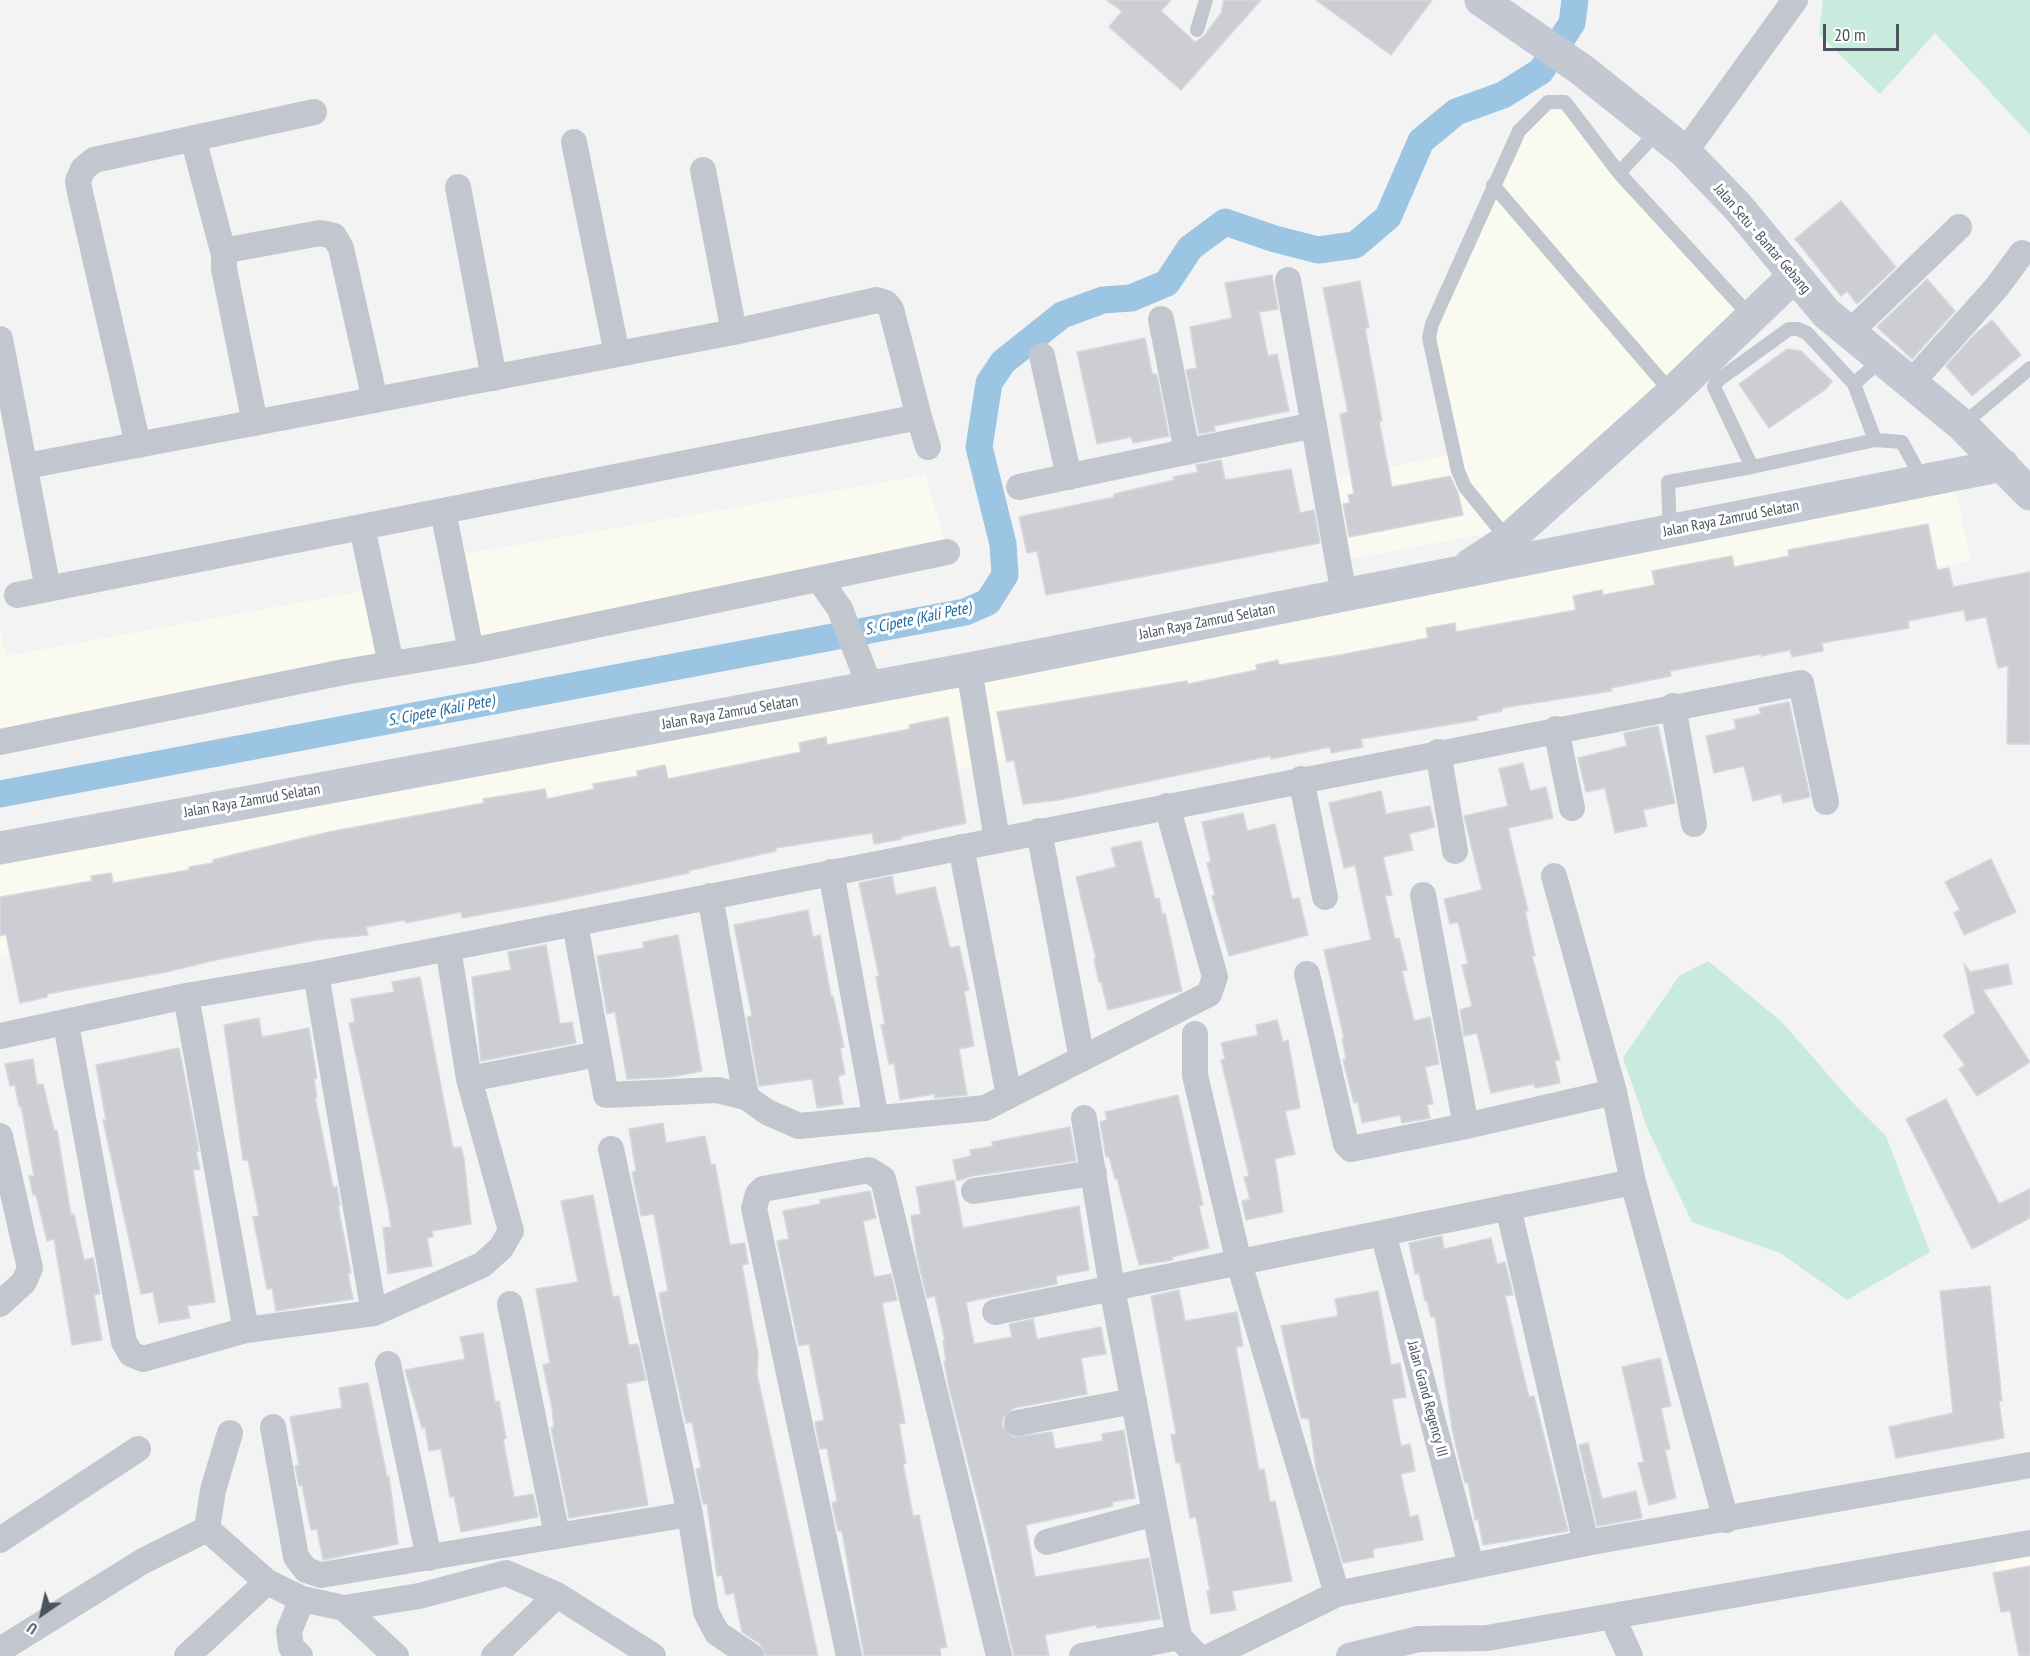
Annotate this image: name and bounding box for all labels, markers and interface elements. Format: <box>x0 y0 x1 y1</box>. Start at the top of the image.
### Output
scale bar <box>1826 12 1902 50</box>
text: 20 m <box>1834 23 1866 46</box>
street label: Jalan Setu - Bantar Gebang <box>1710 181 1814 297</box>
street label: Jalan Raya Zamrud Selatan <box>1661 497 1801 541</box>
water label: S. Cipete (Kali Pete) <box>863 598 973 640</box>
street label: Jalan Raya Zamrud Selatan <box>1137 600 1277 644</box>
water label: S. Cipete (Kali Pete) <box>386 691 496 731</box>
street label: Jalan Raya Zamrud Selatan <box>660 692 800 734</box>
street label: Jalan Raya Zamrud Selatan <box>182 780 322 822</box>
street label: Jalan Grand Regency III <box>1403 1339 1451 1459</box>
north arrow <box>12 1584 72 1644</box>
text: U <box>23 1618 41 1640</box>

